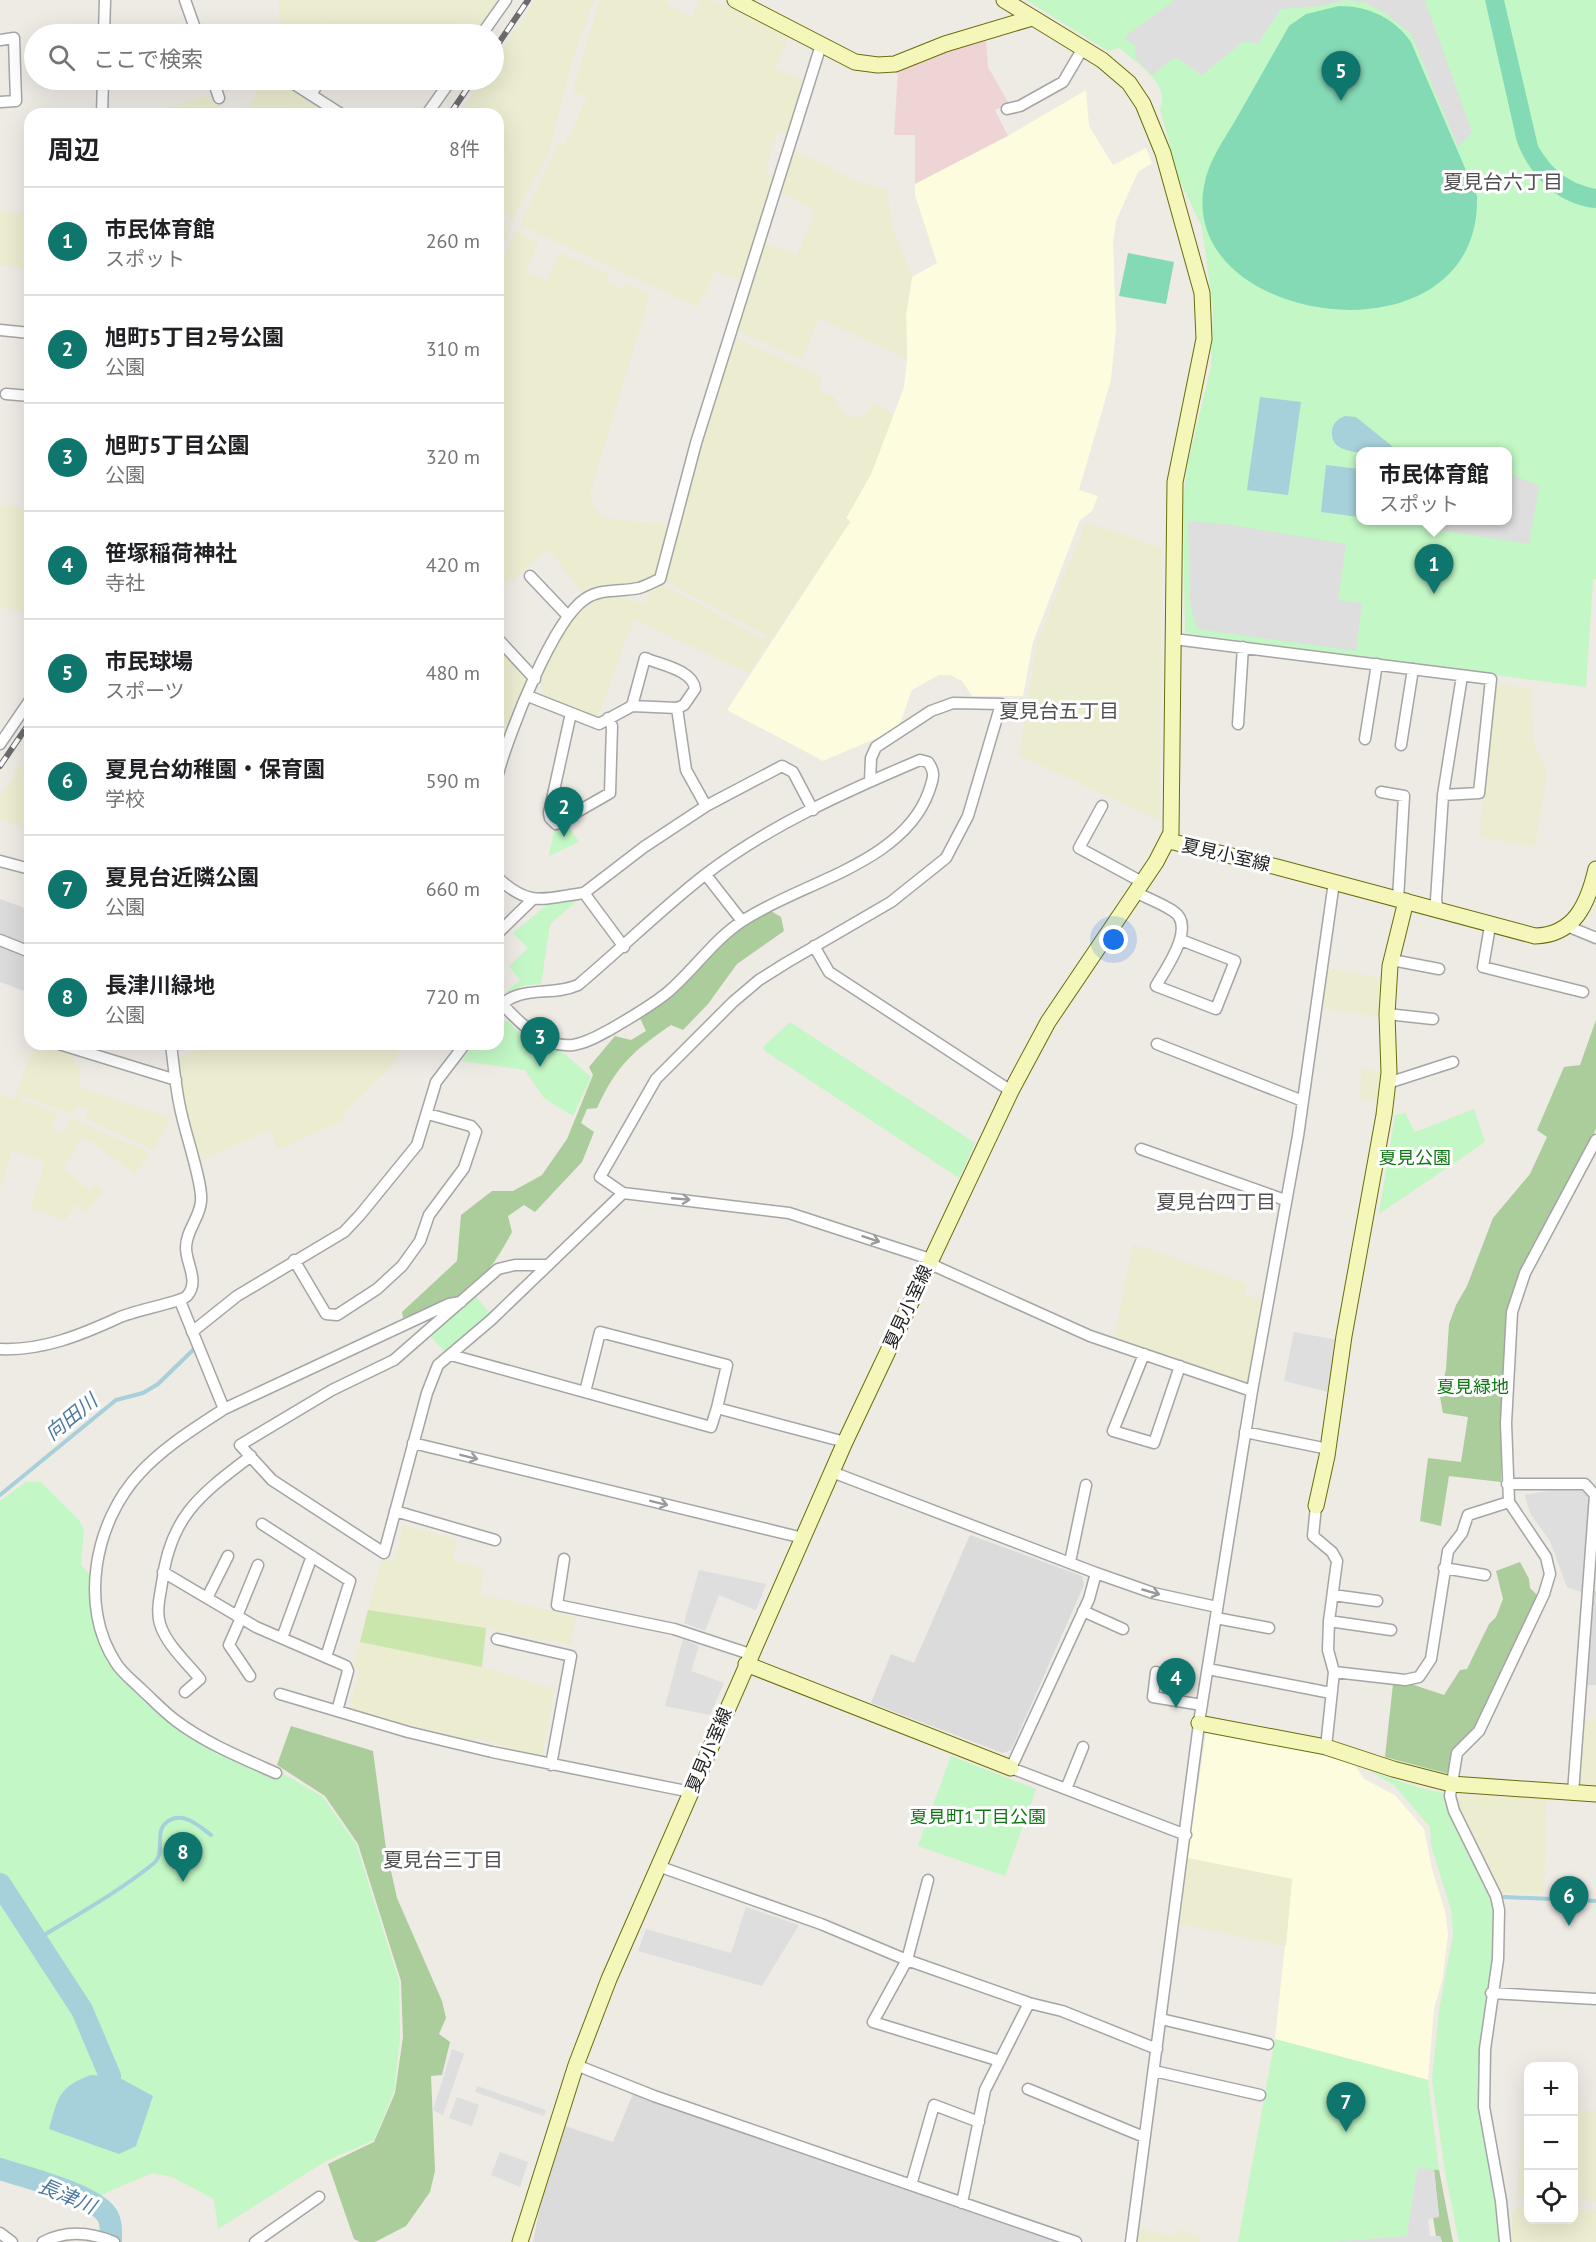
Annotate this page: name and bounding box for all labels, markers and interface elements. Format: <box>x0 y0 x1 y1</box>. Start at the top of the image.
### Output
search box <box>24 24 504 90</box>
icon: search <box>45 41 78 74</box>
text: ここで検索 <box>93 45 203 73</box>
pin: 5 <box>1322 51 1360 101</box>
text: 周辺 <box>48 133 100 166</box>
text: 8件 <box>449 136 480 162</box>
district label: 夏見台六丁目 <box>1443 169 1563 195</box>
text: 市民体育館 <box>105 215 215 243</box>
text: 1 <box>62 228 73 254</box>
text: 260 m <box>426 228 480 254</box>
text: スポット <box>105 246 185 272</box>
text: 旭町5丁目2号公園 <box>105 323 284 351</box>
text: 2 <box>62 336 73 362</box>
text: 310 m <box>426 336 480 362</box>
text: 公園 <box>105 354 145 380</box>
text: 旭町5丁目公園 <box>105 431 249 459</box>
text: 3 <box>62 444 73 470</box>
text: 320 m <box>426 444 480 470</box>
popup <box>1356 447 1512 525</box>
text: 市民体育館 <box>1379 460 1489 488</box>
text: 公園 <box>105 462 145 488</box>
text: スポット <box>1379 491 1459 517</box>
text: 笹塚稲荷神社 <box>105 539 237 567</box>
pin: 1 <box>1414 544 1454 594</box>
text: 4 <box>62 552 73 578</box>
text: 420 m <box>426 552 480 578</box>
text: 寺社 <box>105 570 145 596</box>
text: 市民球場 <box>105 647 193 675</box>
text: 5 <box>62 660 73 686</box>
text: 480 m <box>426 660 480 686</box>
text: スポーツ <box>105 678 185 704</box>
district label: 夏見台五丁目 <box>999 698 1119 724</box>
text: 夏見台幼稚園・保育園 <box>105 755 325 783</box>
text: 6 <box>62 768 73 794</box>
text: 590 m <box>426 768 480 794</box>
text: 学校 <box>105 786 145 812</box>
pin: 2 <box>544 788 584 837</box>
street label: 夏見小室線 <box>1180 833 1273 876</box>
text: 夏見台近隣公園 <box>105 863 259 891</box>
text: 7 <box>62 876 73 902</box>
text: 660 m <box>426 876 480 902</box>
text: 公園 <box>105 894 145 920</box>
your location <box>1099 925 1128 954</box>
text: 長津川緑地 <box>105 971 215 999</box>
text: 8 <box>62 984 73 1010</box>
text: 720 m <box>426 984 480 1010</box>
text: 公園 <box>105 1002 145 1028</box>
pin: 3 <box>520 1018 560 1067</box>
park label: 夏見公園 <box>1379 1146 1451 1169</box>
district label: 夏見台四丁目 <box>1156 1189 1276 1215</box>
one-way arrow <box>670 1194 690 1205</box>
one-way arrow <box>861 1235 880 1246</box>
street label: 夏見小室線 <box>878 1261 937 1352</box>
park label: 夏見緑地 <box>1437 1375 1509 1398</box>
water label: 向田川 <box>40 1387 104 1446</box>
one-way arrow <box>460 1452 479 1464</box>
one-way arrow <box>649 1498 668 1510</box>
one-way arrow <box>1141 1587 1160 1598</box>
pin: 4 <box>1156 1658 1196 1708</box>
street label: 夏見小室線 <box>680 1704 737 1796</box>
park label: 夏見町1丁目公園 <box>910 1805 1046 1828</box>
pin: 8 <box>164 1832 202 1882</box>
district label: 夏見台三丁目 <box>383 1847 503 1873</box>
pin: 6 <box>1550 1876 1588 1926</box>
map controls <box>1524 2062 1578 2224</box>
button: + <box>1524 2062 1578 2116</box>
pin: 7 <box>1326 2082 1366 2132</box>
button: − <box>1524 2116 1578 2170</box>
button: locate <box>1524 2170 1578 2224</box>
water label: 長津川 <box>34 2172 102 2220</box>

